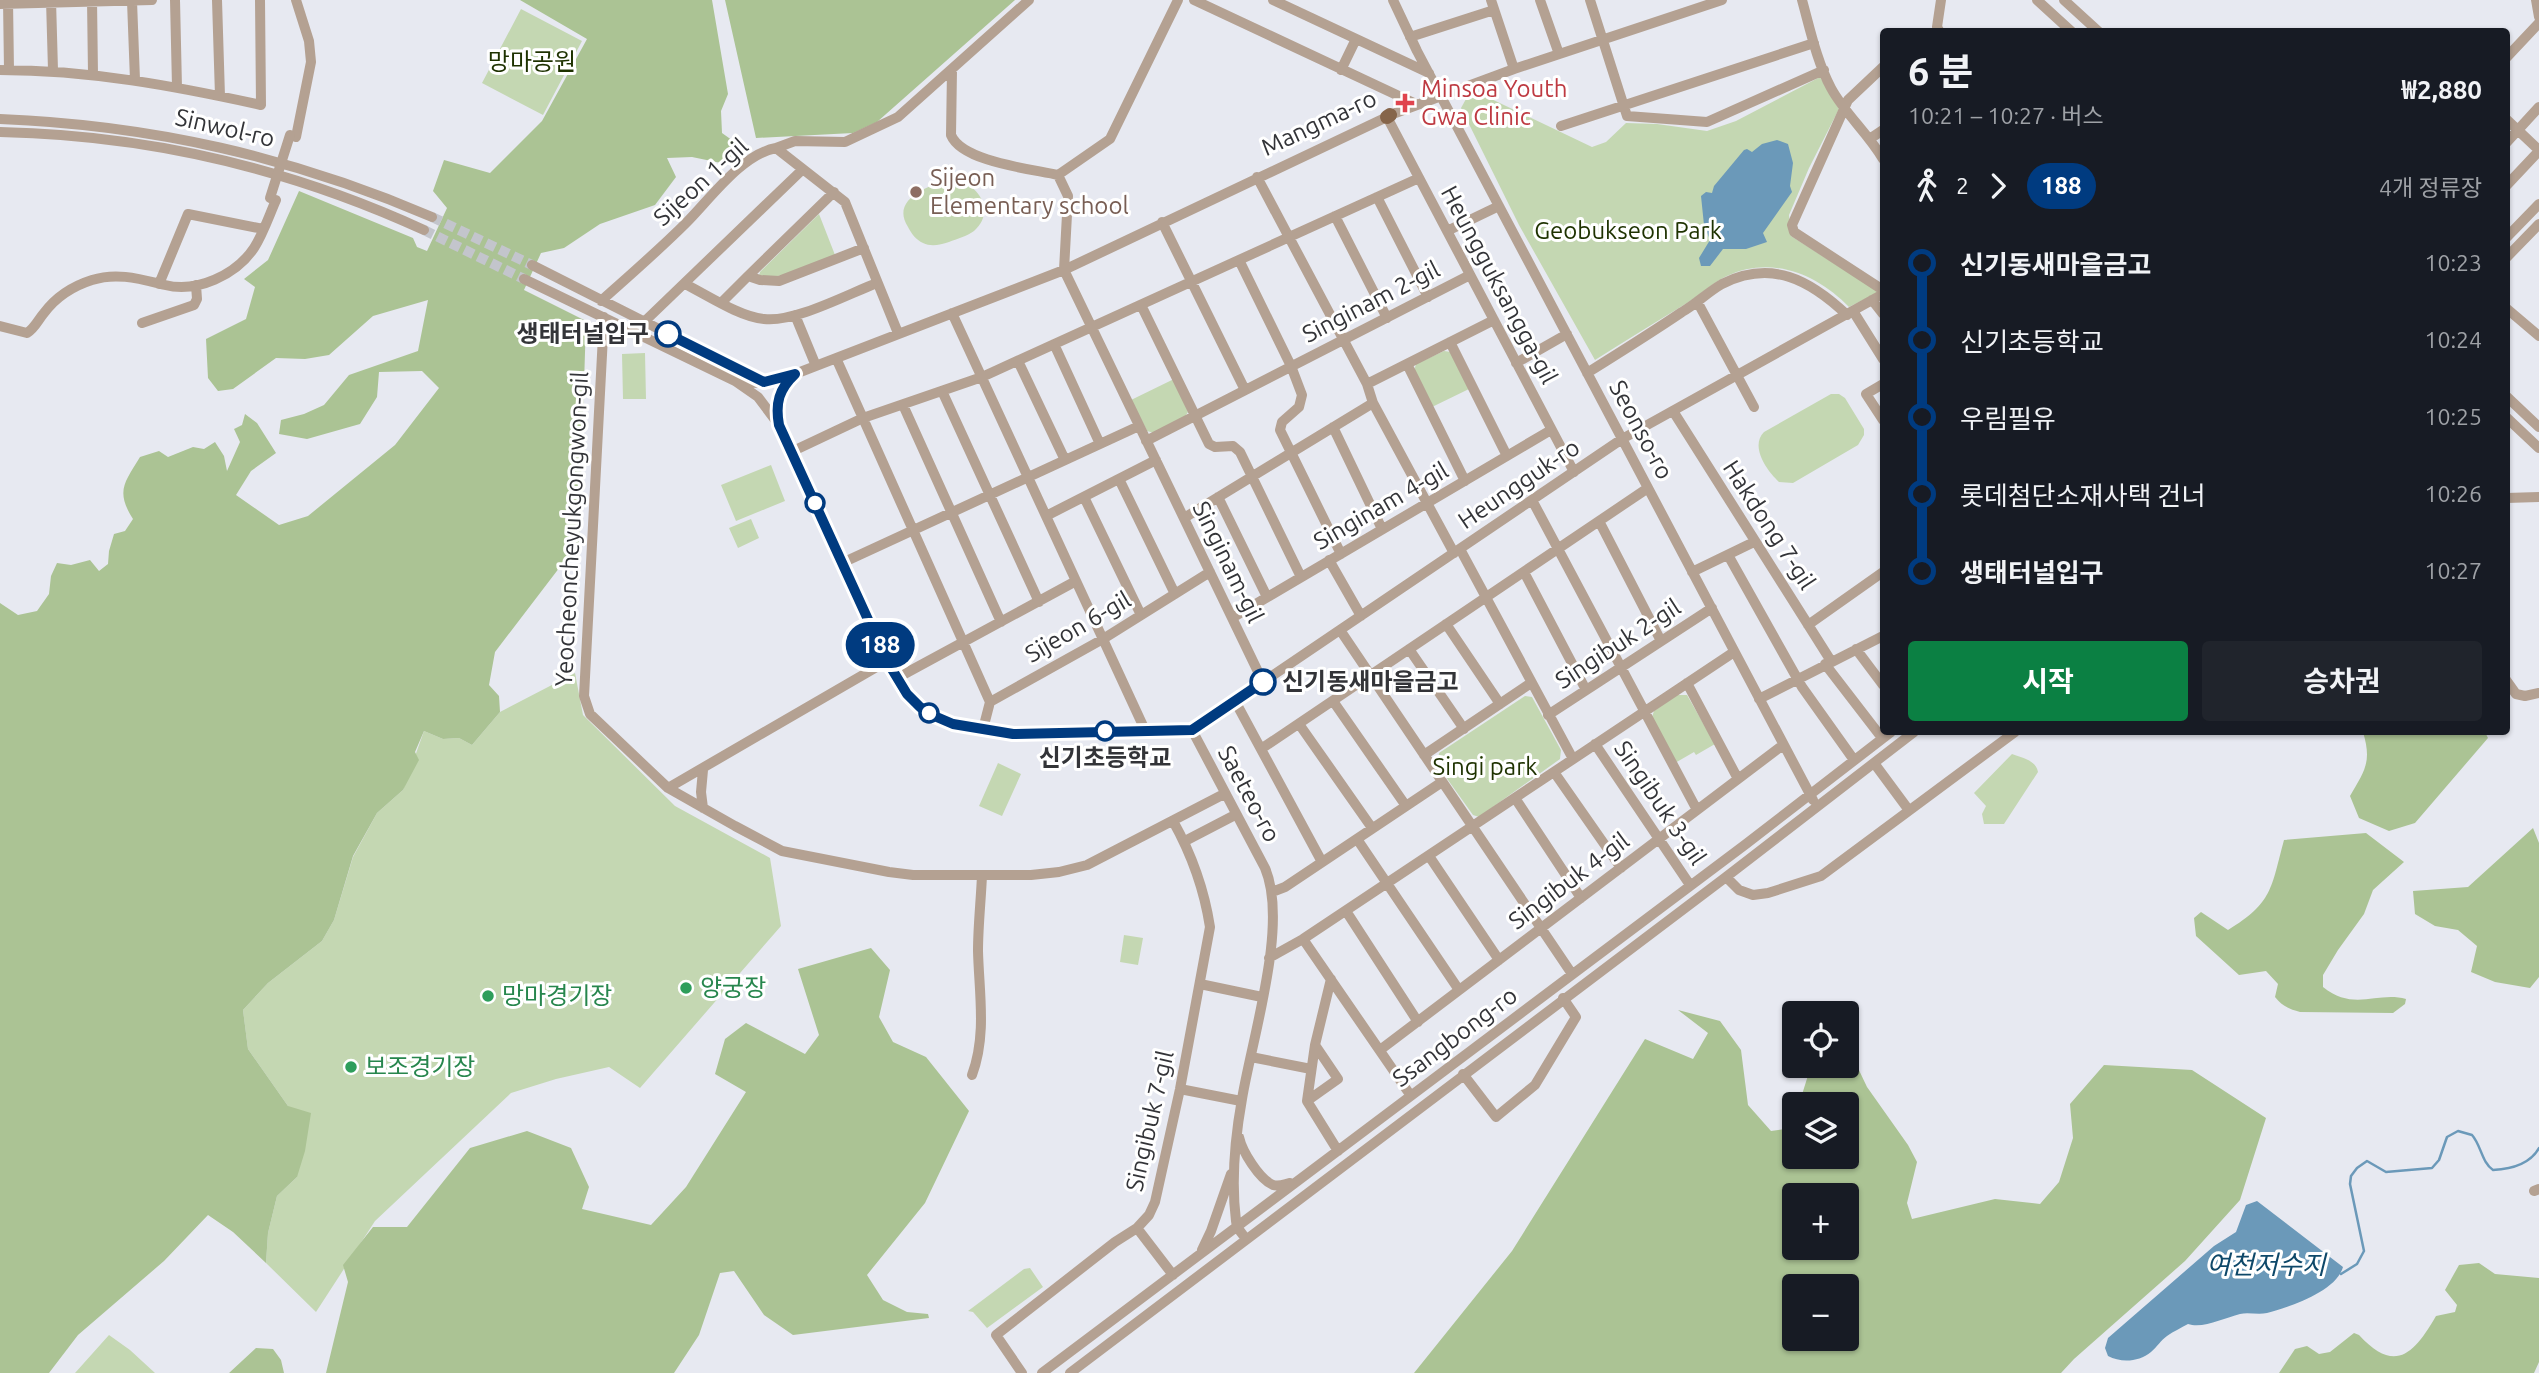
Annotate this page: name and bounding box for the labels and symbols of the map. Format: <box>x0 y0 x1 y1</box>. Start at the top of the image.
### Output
park label: 망마공원 <box>488 48 576 75</box>
place label: Minsoa Youth Gwa Clinic <box>1421 75 1567 130</box>
street label: Mangma-ro <box>1257 84 1381 161</box>
marker: Minsoa Youth Gwa Clinic <box>1395 93 1415 113</box>
street label: Sinwol-ro <box>173 103 277 152</box>
street label: Sijeon 1-gil <box>648 132 753 231</box>
place label: Sijeon Elementary school <box>930 164 1129 219</box>
street label: Heungguksangga-gil <box>1436 181 1563 388</box>
marker: Sijeon Elementary school <box>908 184 924 200</box>
park label: Geobukseon Park <box>1534 217 1722 244</box>
street label: Singinam 2-gil <box>1298 255 1444 348</box>
place label: 생태터널입구 <box>517 320 649 347</box>
marker: 생태터널입구 <box>655 321 681 347</box>
street label: Yeocheoncheyukgongwon-gil <box>550 371 593 687</box>
street label: Seonso-ro <box>1604 376 1679 484</box>
street label: Heungguk-ro <box>1453 433 1584 534</box>
street label: Hakdong 7-gil <box>1718 455 1821 594</box>
street label: Singinam 4-gil <box>1309 456 1453 555</box>
unlabelled marker <box>805 493 825 513</box>
street label: Singinam-gil <box>1188 497 1269 627</box>
street label: Sijeon 6-gil <box>1020 586 1135 668</box>
street label: Singibuk 2-gil <box>1550 593 1685 694</box>
line badge: 188 <box>840 622 920 668</box>
place label: 신기동새마을금고 <box>1282 668 1459 695</box>
marker: 신기동새마을금고 <box>1250 669 1276 695</box>
unlabelled marker <box>919 703 939 723</box>
marker: 신기초등학교 <box>1095 721 1115 741</box>
street label: Singibuk 3-gil <box>1609 736 1712 870</box>
street label: Saeteo-ro <box>1213 741 1286 846</box>
place label: 신기초등학교 <box>1039 744 1171 771</box>
park label: Singi park <box>1433 753 1537 780</box>
street label: Singibuk 4-gil <box>1503 827 1634 935</box>
place label: 양궁장 <box>700 974 766 1001</box>
marker: 양궁장 <box>678 980 694 996</box>
street label: Ssangbong-ro <box>1387 981 1522 1092</box>
place label: 망마경기장 <box>502 982 612 1009</box>
marker: 망마경기장 <box>480 988 496 1004</box>
street label: Singibuk 7-gil <box>1120 1048 1179 1194</box>
place label: 보조경기장 <box>365 1053 475 1080</box>
marker: 보조경기장 <box>343 1059 359 1075</box>
water label: 여천저수지 <box>2206 1250 2328 1279</box>

